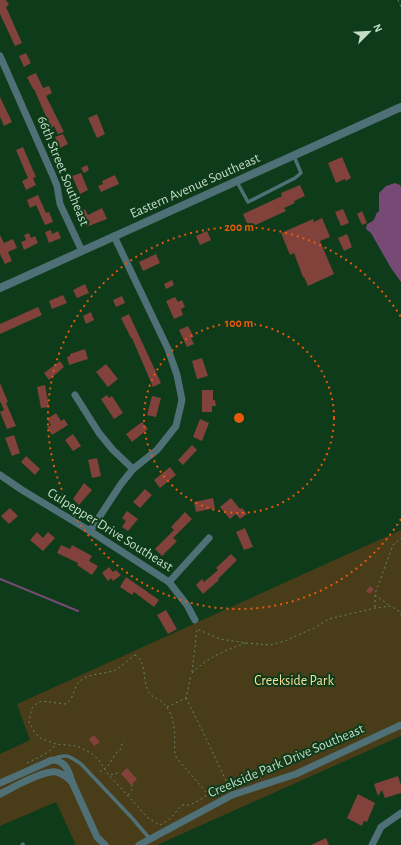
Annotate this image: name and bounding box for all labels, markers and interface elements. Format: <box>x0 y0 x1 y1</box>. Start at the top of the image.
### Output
north arrow <box>349 12 389 52</box>
text: N <box>371 22 384 34</box>
street label: 66th Street Southeast <box>35 114 92 228</box>
street label: Eastern Avenue Southeast <box>128 151 263 221</box>
text: 200 m <box>224 221 254 233</box>
text: 100 m <box>225 317 253 329</box>
centre of rings <box>232 411 246 425</box>
street label: Culpepper Drive Southeast <box>45 486 176 575</box>
park label: Creekside Park <box>254 674 334 688</box>
street label: Creekside Park Drive Southeast <box>206 722 367 800</box>

